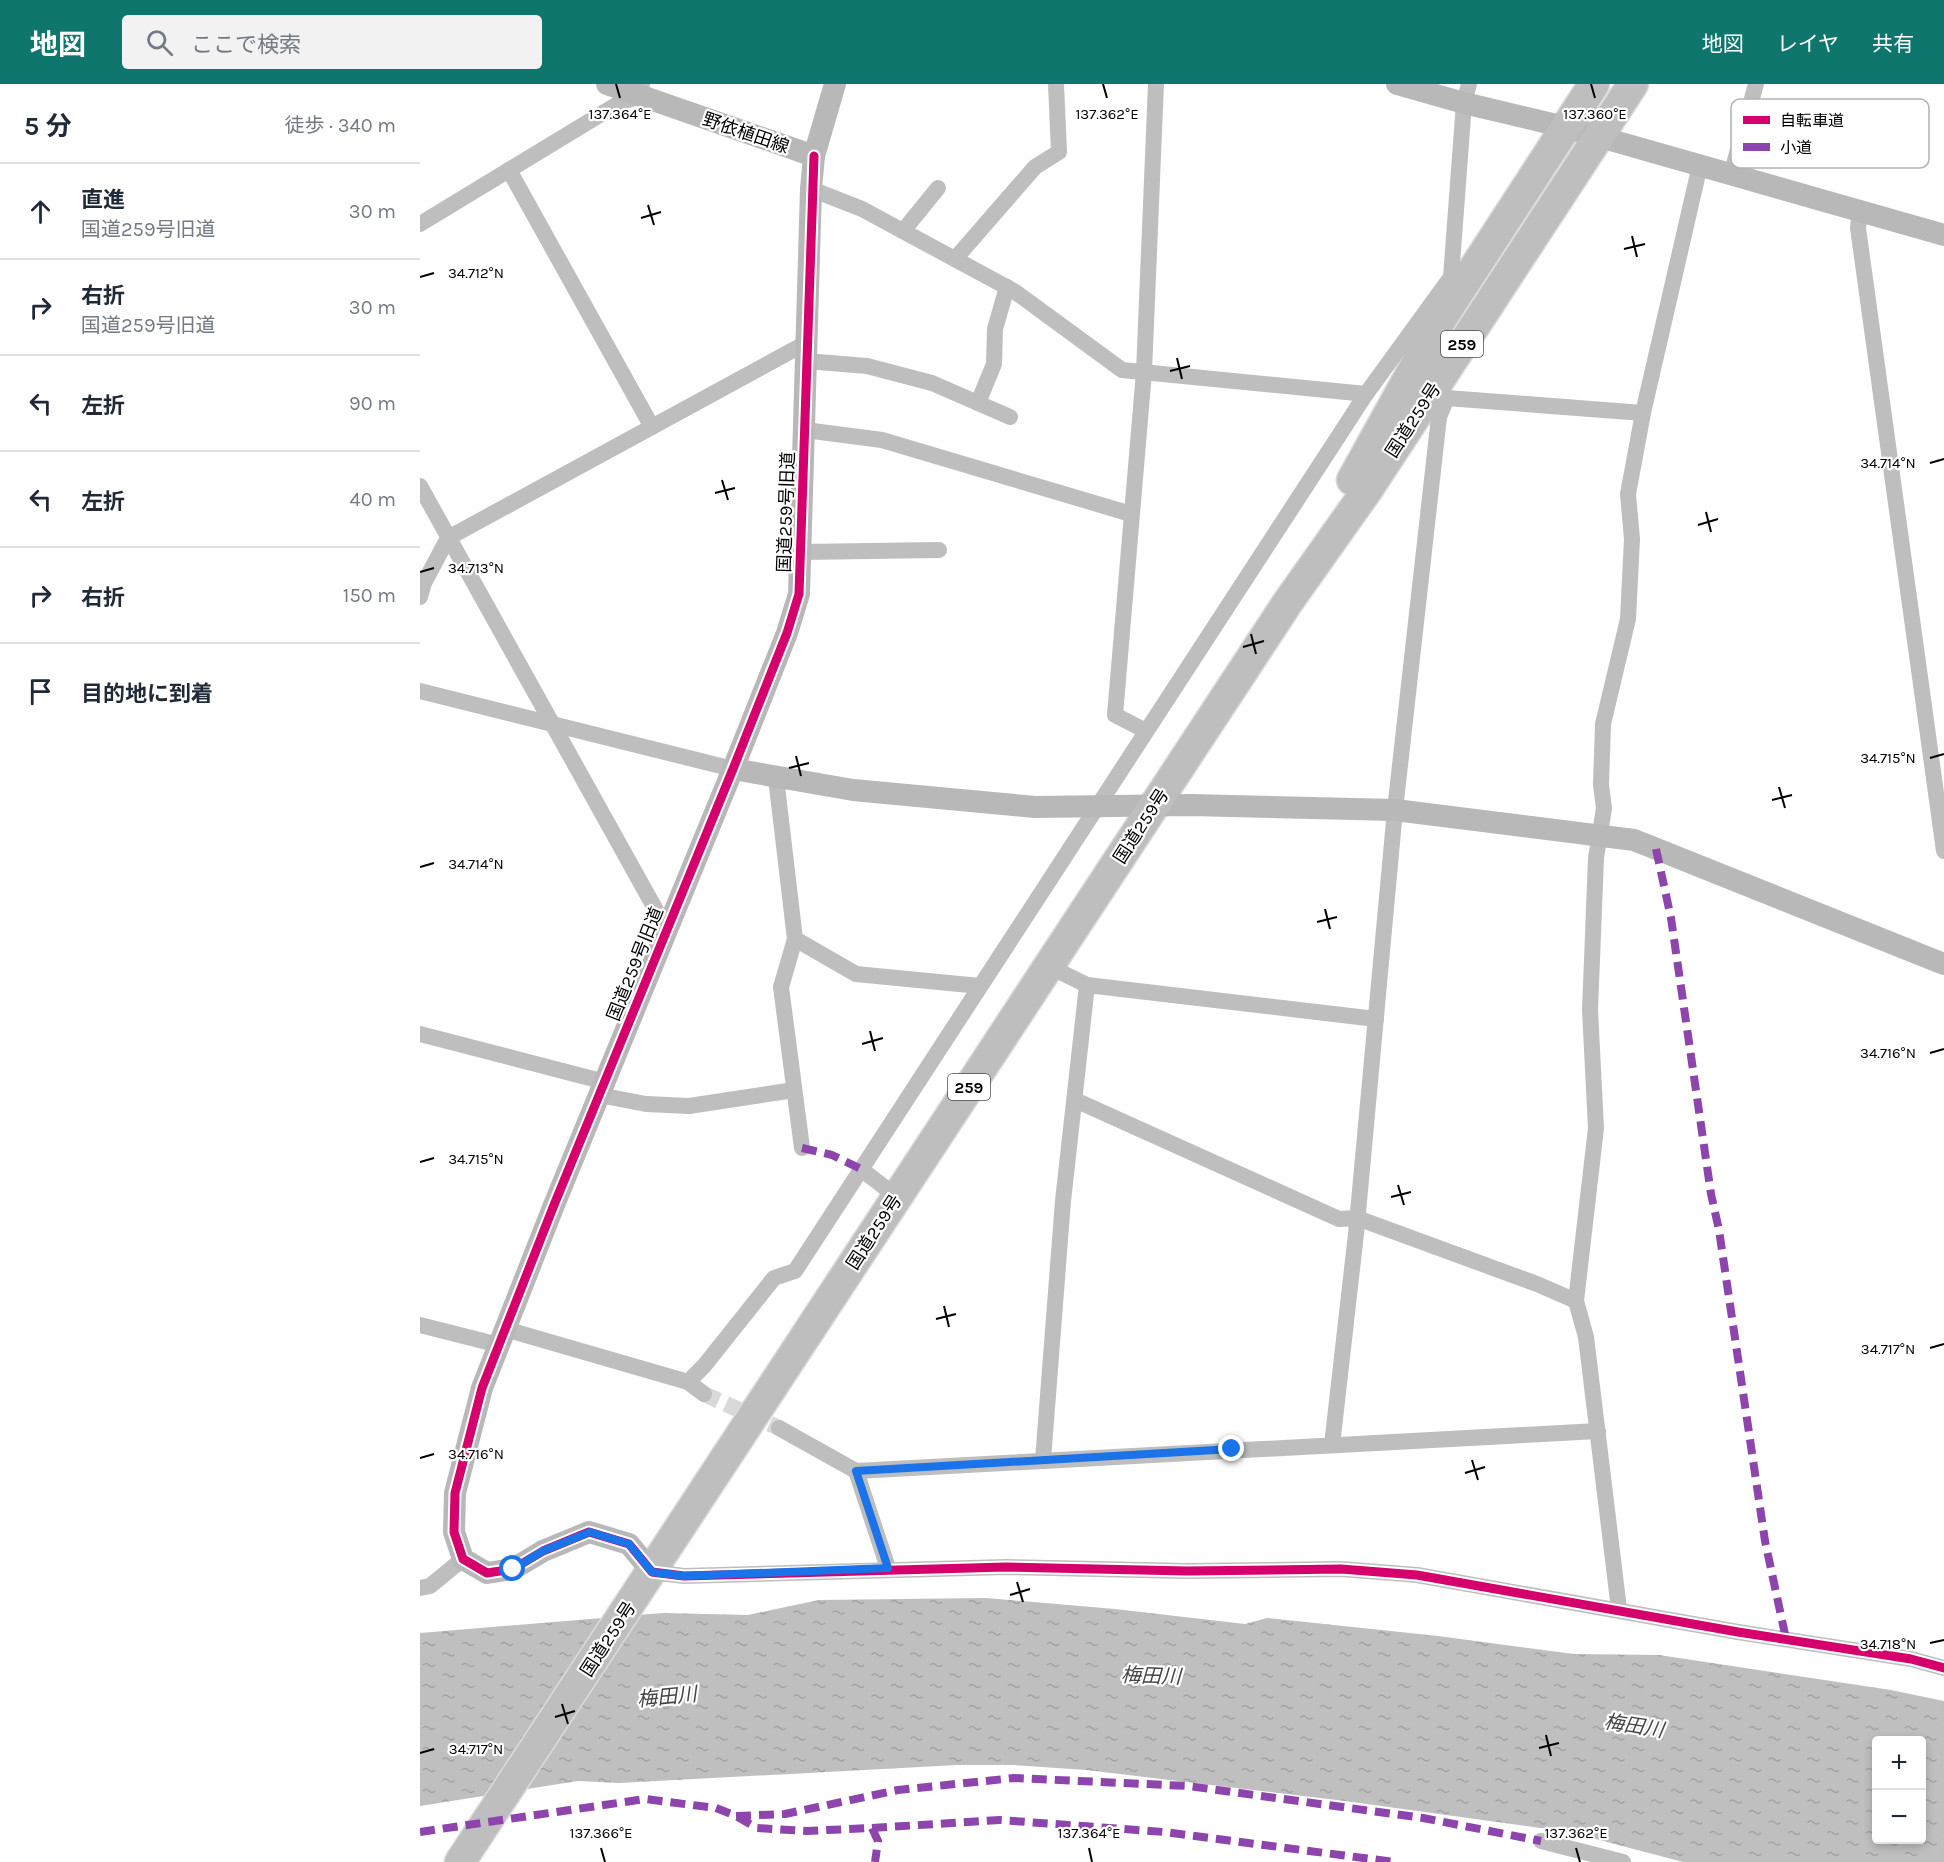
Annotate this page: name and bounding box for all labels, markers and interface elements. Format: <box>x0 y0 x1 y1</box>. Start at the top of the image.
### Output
search box <box>122 15 542 69</box>
icon: search <box>143 26 176 59</box>
text: 地図 <box>30 28 86 61</box>
text: ここで検索 <box>191 32 301 58</box>
text: 地図 <box>1702 32 1744 56</box>
text: レイヤ <box>1777 32 1839 56</box>
text: 共有 <box>1872 32 1914 56</box>
legend <box>1731 99 1929 168</box>
text: 137.364°E <box>589 105 651 123</box>
text: 137.362°E <box>1075 105 1139 123</box>
text: 137.360°E <box>1563 105 1627 123</box>
street label: 野依植田線 <box>700 108 792 158</box>
text: 5 分 <box>24 111 72 142</box>
text: 自転車道 <box>1780 111 1844 130</box>
text: 徒歩 · 340 m <box>285 114 396 137</box>
text: 小道 <box>1780 138 1812 157</box>
text: 直進 <box>81 187 125 213</box>
icon: ahead <box>24 195 57 228</box>
text: 30 m <box>349 200 396 223</box>
text: 国道259号旧道 <box>81 218 215 241</box>
text: 34.712°N <box>448 264 504 282</box>
text: 右折 <box>81 283 125 309</box>
icon: right <box>24 291 57 324</box>
text: 30 m <box>349 296 396 319</box>
text: 国道259号旧道 <box>81 314 215 337</box>
road number: 259 <box>1441 331 1483 357</box>
street label: 国道259号 <box>1381 378 1445 462</box>
icon: left <box>24 387 57 420</box>
text: 90 m <box>349 392 396 415</box>
text: 左折 <box>81 393 125 419</box>
street label: 国道259号旧道 <box>773 451 799 573</box>
text: 34.714°N <box>1860 454 1916 472</box>
icon: left <box>24 483 57 516</box>
text: 40 m <box>350 488 396 511</box>
text: 左折 <box>81 489 125 515</box>
text: 34.713°N <box>448 559 504 577</box>
icon: right <box>24 579 57 612</box>
text: 150 m <box>343 584 396 607</box>
text: 右折 <box>81 585 125 611</box>
icon: arrive <box>24 675 57 708</box>
text: 目的地に到着 <box>81 681 213 707</box>
text: 34.715°N <box>1860 749 1916 767</box>
street label: 国道259号 <box>1109 784 1173 868</box>
text: 34.714°N <box>448 855 504 873</box>
street label: 国道259号旧道 <box>602 904 668 1024</box>
text: 34.716°N <box>1860 1044 1916 1062</box>
road number: 259 <box>948 1074 990 1100</box>
text: 34.715°N <box>448 1150 504 1168</box>
street label: 国道259号 <box>842 1190 906 1274</box>
text: 34.717°N <box>1861 1340 1915 1358</box>
route end <box>1218 1435 1244 1461</box>
text: 34.716°N <box>448 1445 504 1463</box>
route start <box>499 1555 525 1581</box>
street label: 国道259号 <box>576 1597 640 1681</box>
text: 34.718°N <box>1860 1635 1916 1653</box>
water label: 梅田川 <box>1121 1663 1183 1689</box>
water label: 梅田川 <box>636 1682 700 1712</box>
water label: 梅田川 <box>1603 1710 1667 1742</box>
map controls <box>1872 1736 1926 1844</box>
button: + <box>1872 1736 1926 1790</box>
text: 34.717°N <box>449 1740 503 1758</box>
button: − <box>1872 1790 1926 1844</box>
text: 137.366°E <box>569 1824 633 1842</box>
text: 137.364°E <box>1058 1824 1120 1842</box>
text: 137.362°E <box>1544 1824 1608 1842</box>

